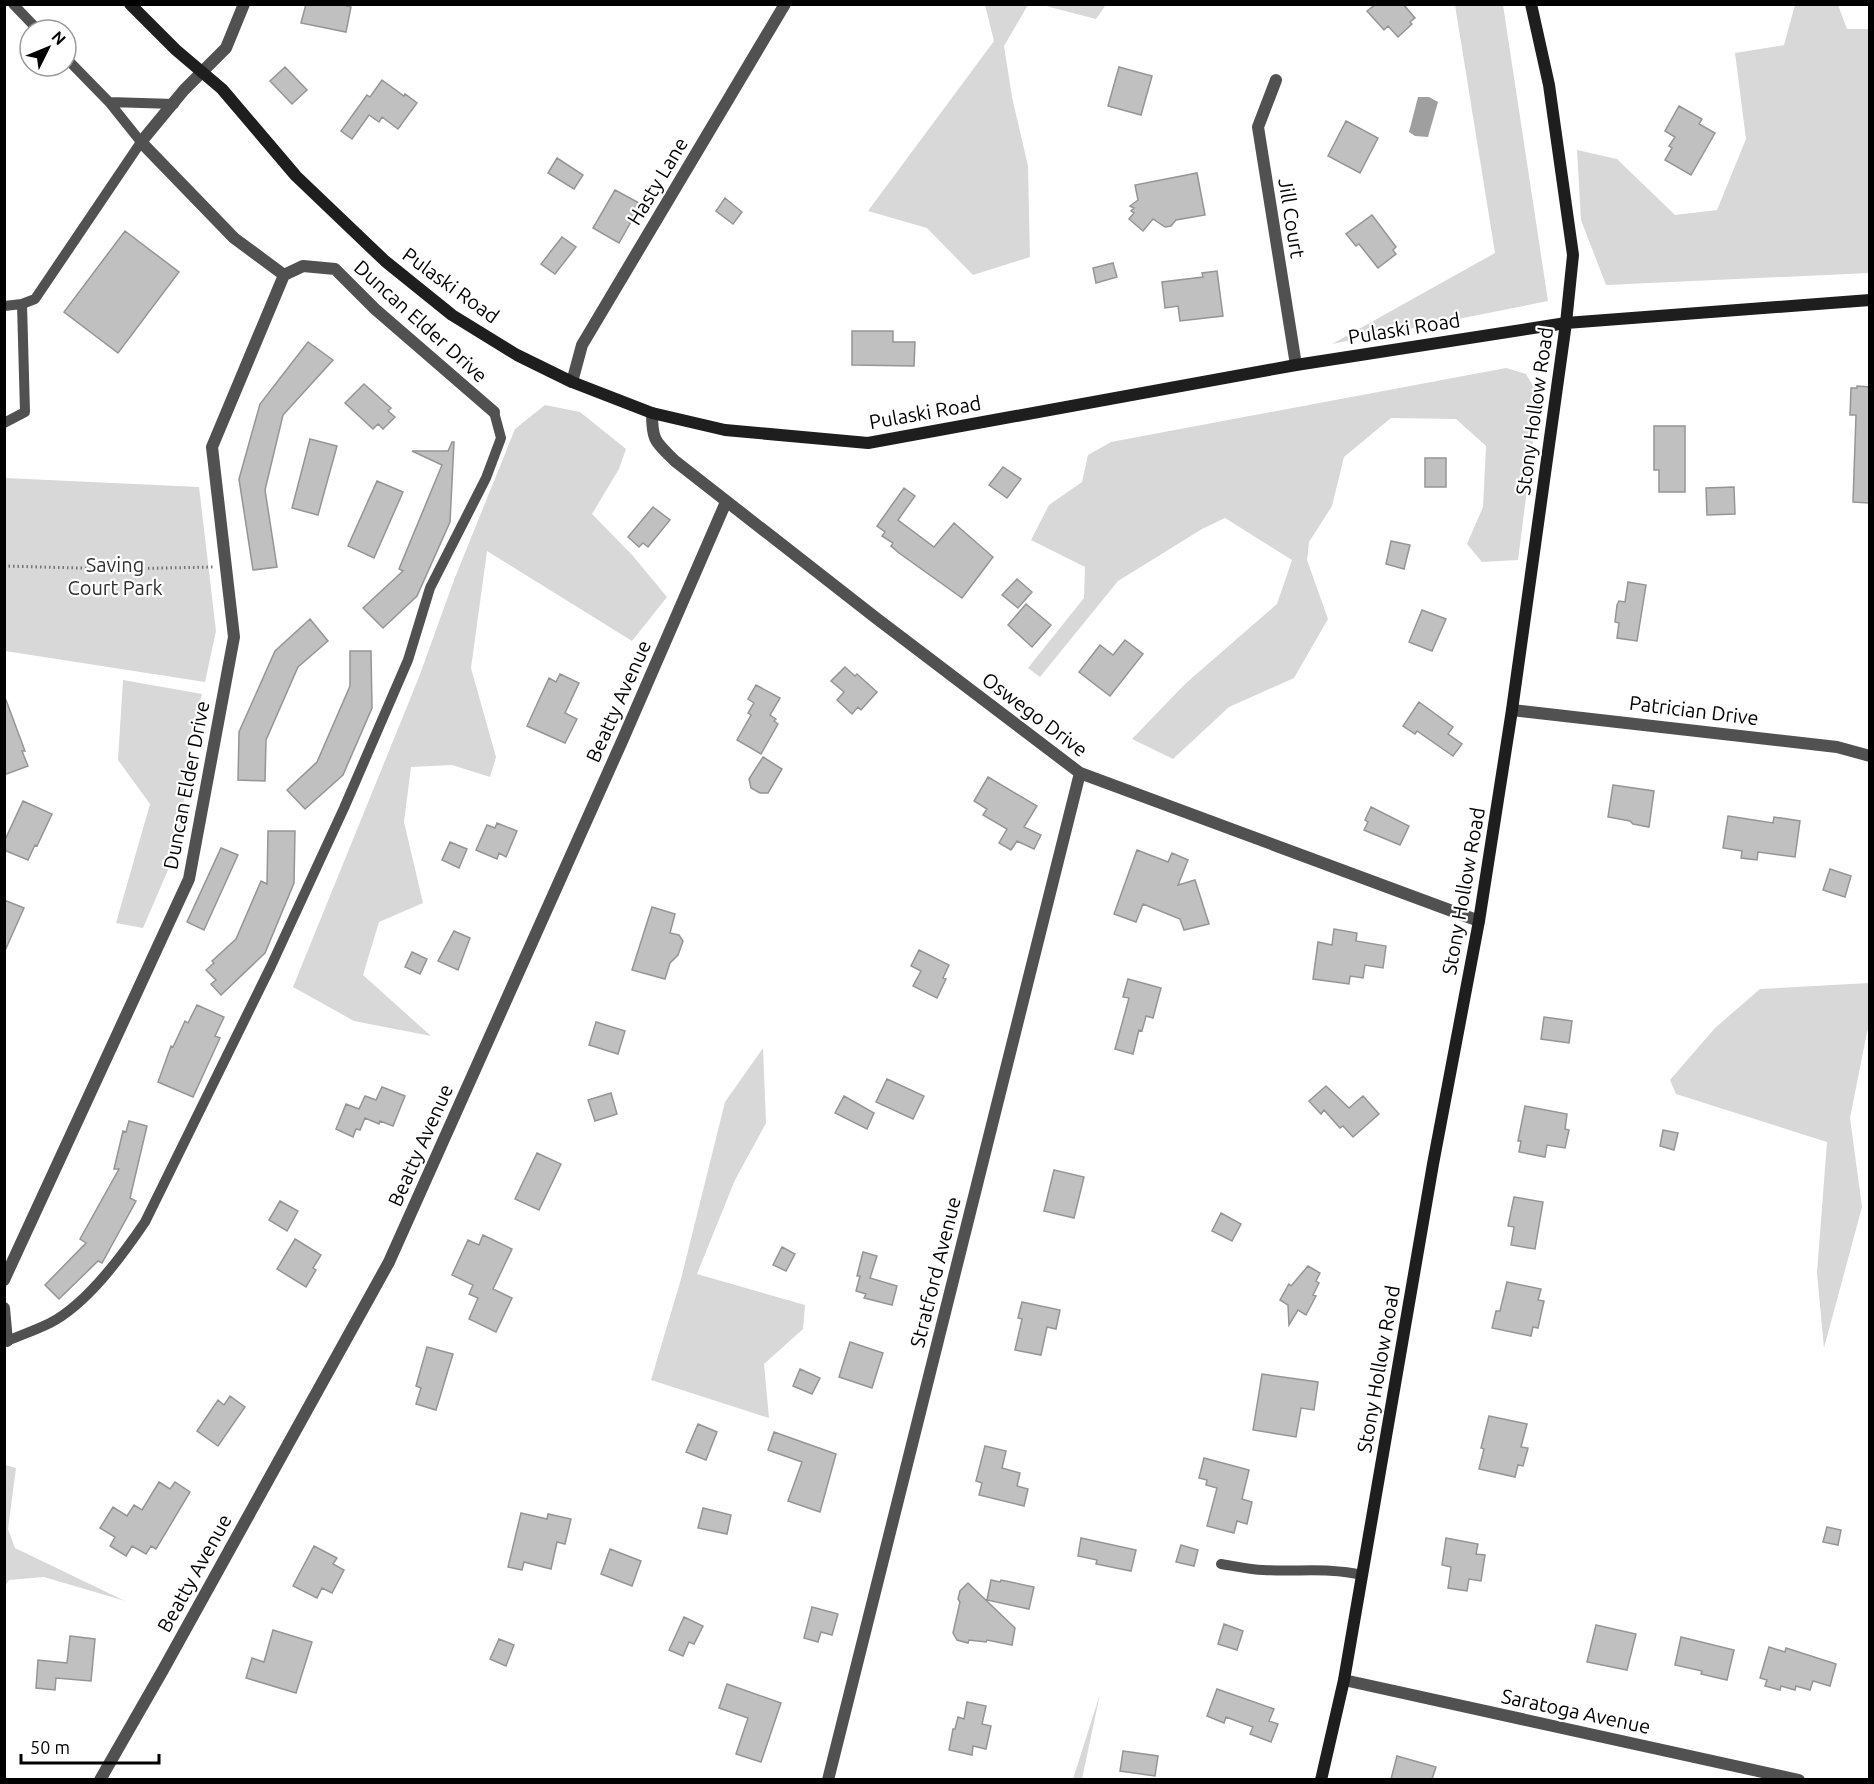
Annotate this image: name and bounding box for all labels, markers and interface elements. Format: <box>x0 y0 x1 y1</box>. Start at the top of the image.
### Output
north arrow <box>18 18 78 78</box>
text: N <box>48 27 70 48</box>
street label: Hasty Lane <box>622 133 692 229</box>
street label: Jill Court <box>1274 176 1310 260</box>
street label: Pulaski Road <box>398 242 504 328</box>
street label: Duncan Elder Drive <box>350 255 492 387</box>
street label: Pulaski Road <box>1346 308 1462 348</box>
street label: Stony Hollow Road <box>1511 325 1557 497</box>
street label: Pulaski Road <box>867 391 983 433</box>
park label: Saving Court Park <box>67 553 163 599</box>
street label: Beatty Avenue <box>581 636 655 766</box>
street label: Oswego Drive <box>978 667 1092 761</box>
street label: Patrician Drive <box>1628 691 1760 729</box>
street label: Duncan Elder Drive <box>158 699 214 871</box>
street label: Stony Hollow Road <box>1437 806 1489 976</box>
street label: Beatty Avenue <box>383 1080 457 1210</box>
street label: Stratford Avenue <box>905 1194 965 1350</box>
street label: Stony Hollow Road <box>1352 1284 1404 1454</box>
street label: Beatty Avenue <box>152 1510 236 1636</box>
street label: Saratoga Avenue <box>1499 1684 1653 1738</box>
scale bar <box>21 1727 159 1765</box>
text: 50 m <box>30 1737 70 1757</box>

